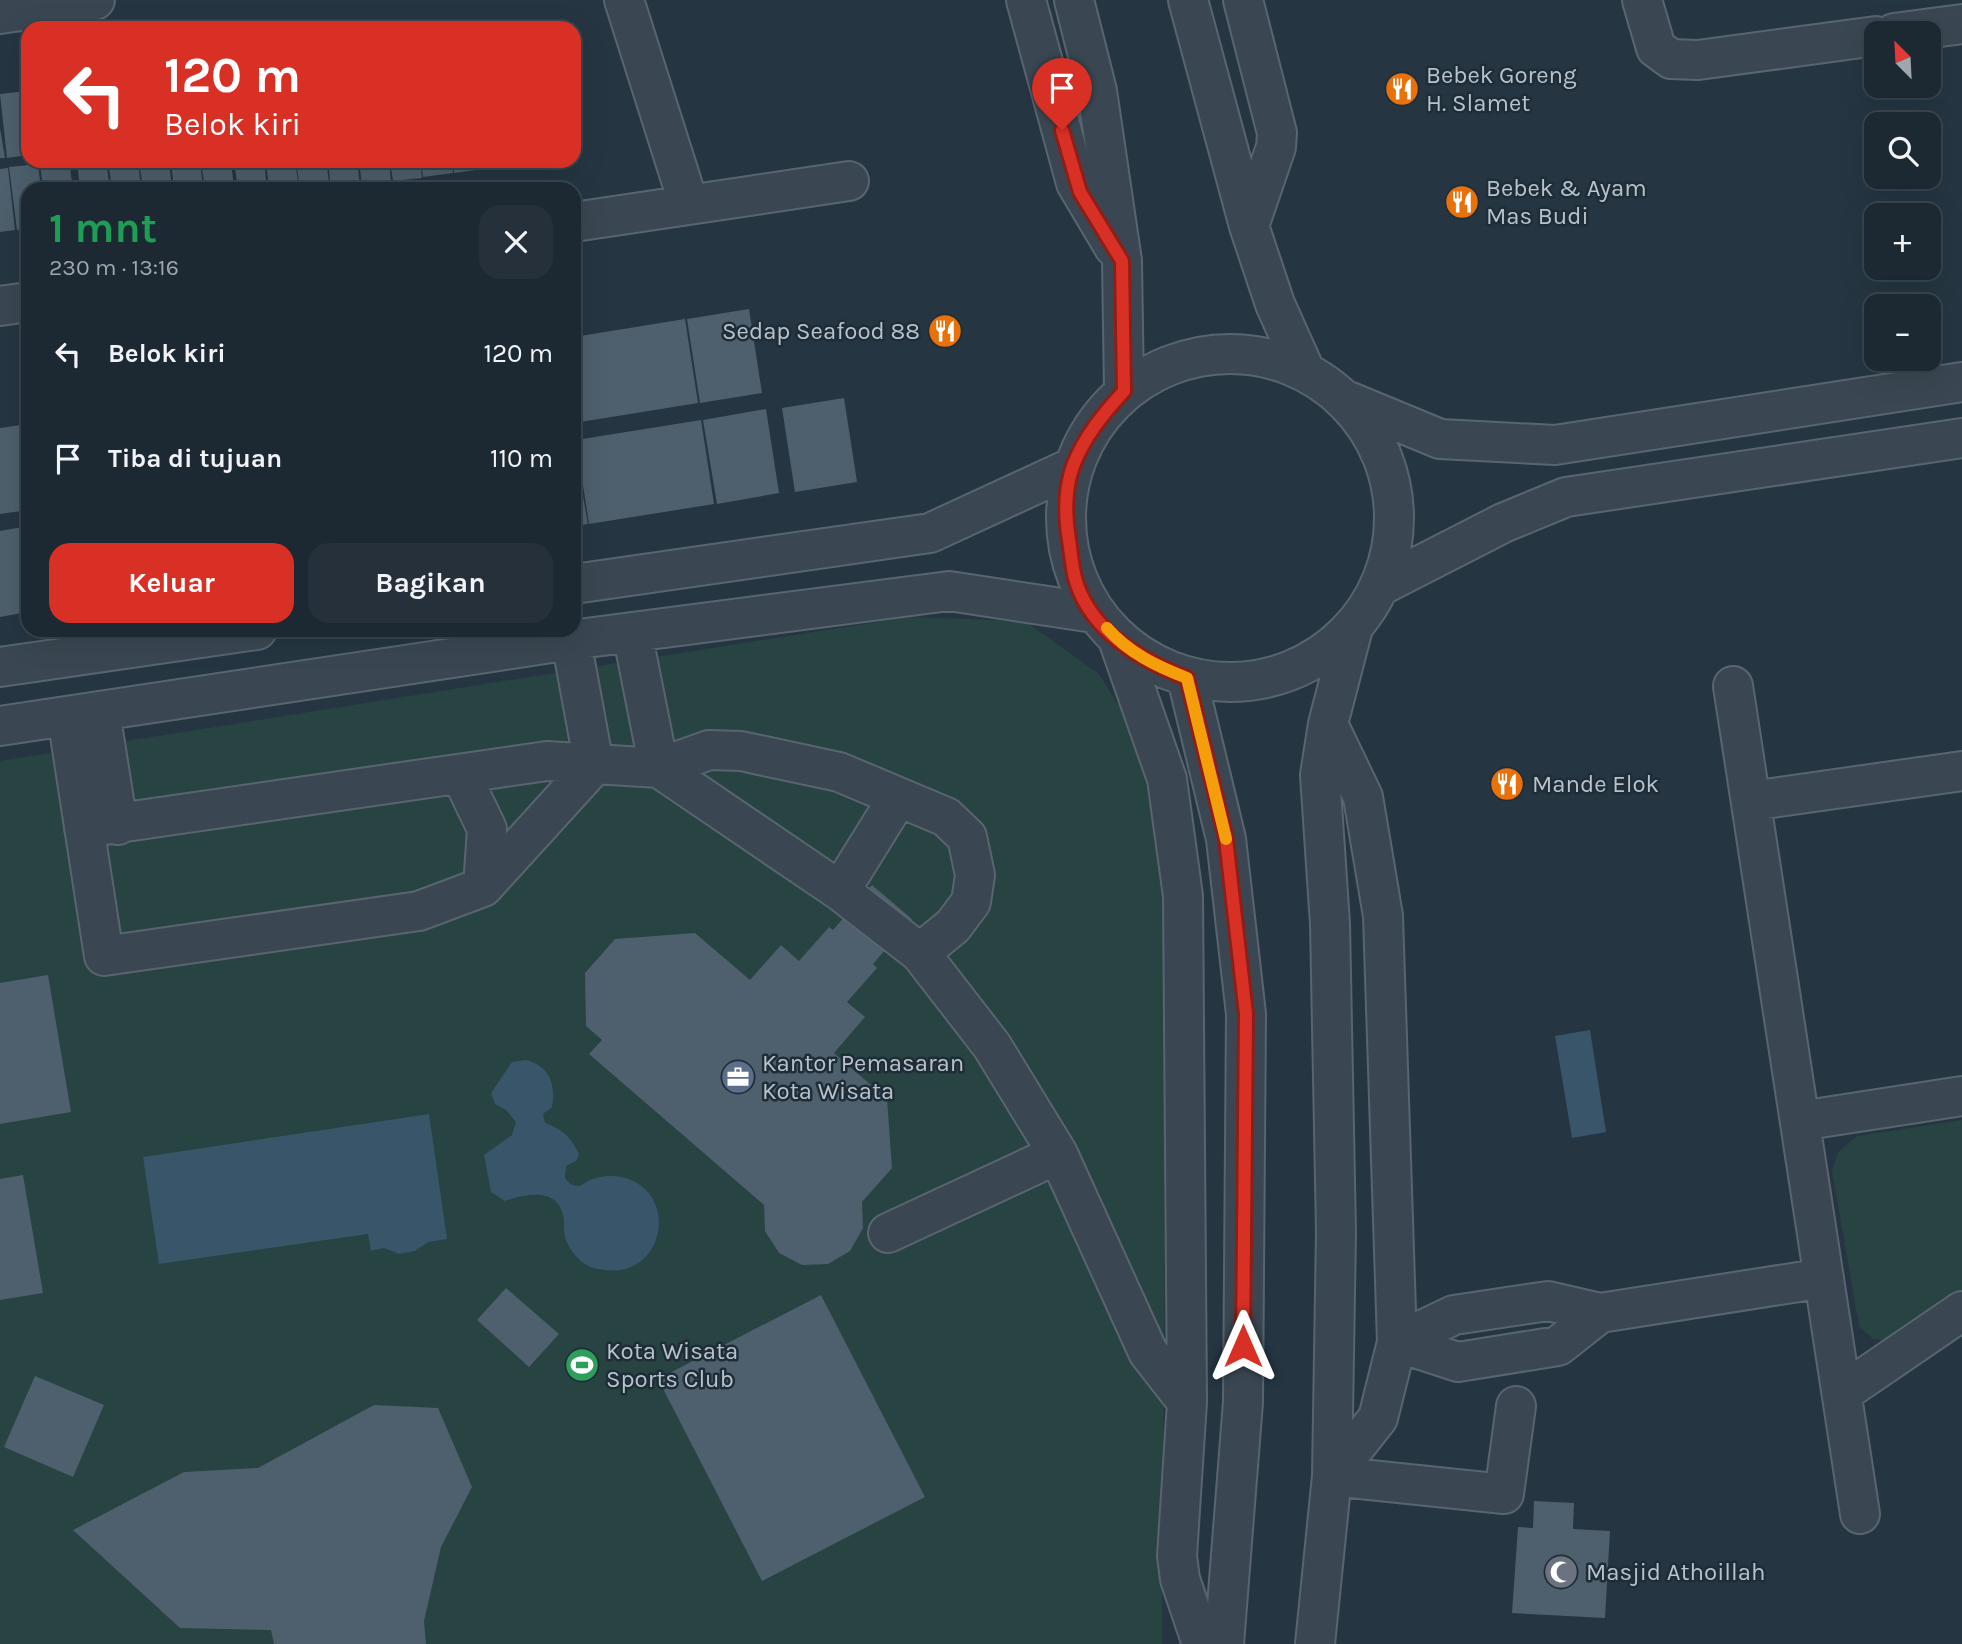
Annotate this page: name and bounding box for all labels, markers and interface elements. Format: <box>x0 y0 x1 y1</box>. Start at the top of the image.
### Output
north arrow <box>1864 21 1941 98</box>
map controls <box>1864 21 1941 371</box>
text: 120 m <box>164 47 301 104</box>
icon: left <box>49 49 140 140</box>
pin <box>1032 58 1092 130</box>
place label: Bebek Goreng H. Slamet <box>1426 61 1577 117</box>
icon: arrive <box>1043 69 1081 107</box>
restaurant icon: Bebek Goreng H. Slamet <box>1383 70 1421 108</box>
text: Belok kiri <box>164 106 301 143</box>
button: search <box>1864 112 1941 189</box>
place label: Bebek & Ayam Mas Budi <box>1486 174 1647 230</box>
restaurant icon: Bebek & Ayam Mas Budi <box>1443 183 1481 221</box>
text: 1 mnt <box>49 203 157 253</box>
button: + <box>1864 203 1941 280</box>
button: close <box>479 205 553 279</box>
text: 230 m · 13:16 <box>49 254 179 281</box>
button: − <box>1864 294 1941 371</box>
restaurant icon: Sedap Seafood 88 <box>926 312 964 350</box>
place label: Sedap Seafood 88 <box>722 317 920 345</box>
icon: left <box>49 335 87 373</box>
text: Belok kiri <box>108 338 226 369</box>
text: 120 m <box>483 338 553 369</box>
icon: arrive <box>49 440 87 478</box>
text: Tiba di tujuan <box>108 443 282 474</box>
text: 110 m <box>490 443 553 474</box>
button: Keluar <box>49 543 294 623</box>
button: Bagikan <box>308 543 553 623</box>
restaurant icon: Mande Elok <box>1488 765 1526 803</box>
place label: Mande Elok <box>1532 770 1659 798</box>
place label: Kantor Pemasaran Kota Wisata <box>762 1049 964 1105</box>
office icon: Kantor Pemasaran Kota Wisata <box>719 1058 757 1096</box>
position arrow <box>1206 1309 1280 1383</box>
place label: Kota Wisata Sports Club <box>606 1337 738 1393</box>
sports icon: Kota Wisata Sports Club <box>563 1346 601 1384</box>
mosque icon: Masjid Athoillah <box>1542 1553 1580 1591</box>
place label: Masjid Athoillah <box>1586 1558 1765 1586</box>

